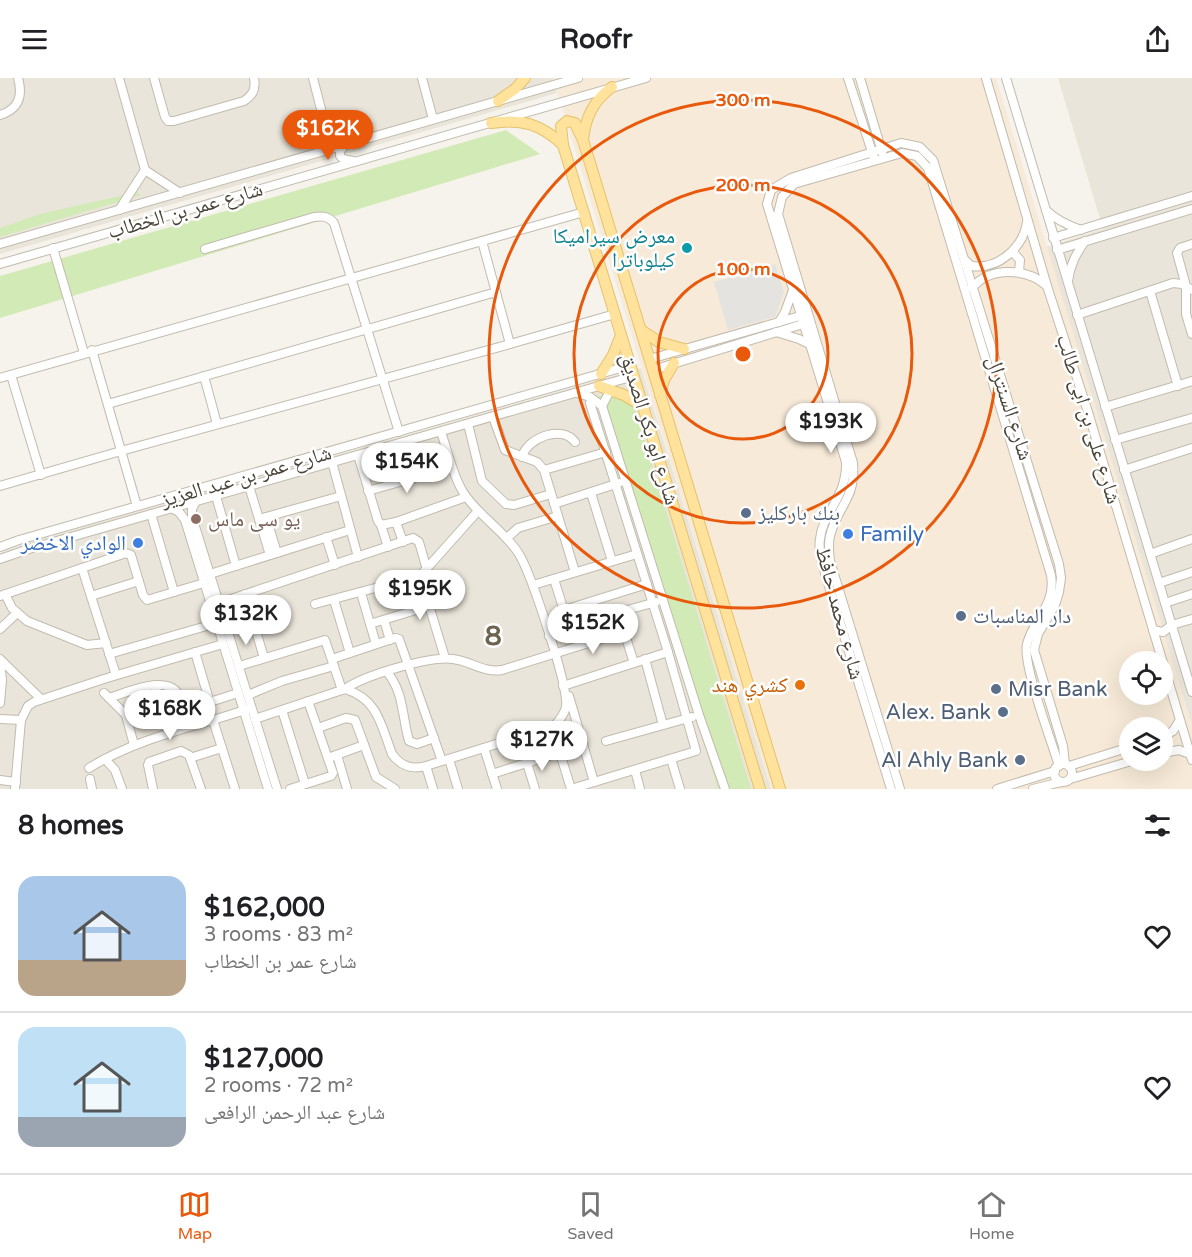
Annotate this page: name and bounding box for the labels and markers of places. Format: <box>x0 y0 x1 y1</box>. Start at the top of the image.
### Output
pin: $162K <box>286 110 370 161</box>
place label: معرض سيراميكا كيلوباترا <box>553 224 675 273</box>
marker: معرض سيراميكا كيلوباترا <box>680 241 694 255</box>
centre of rings <box>733 344 753 364</box>
pin: $193K <box>789 403 873 454</box>
pin: $154K <box>365 443 449 494</box>
place label: بنك باركليز <box>757 501 840 526</box>
marker: بنك باركليز <box>739 506 753 520</box>
place label: يو سى ماس <box>208 507 300 532</box>
marker: يو سى ماس <box>189 512 203 526</box>
place label: Family <box>860 522 924 547</box>
marker: Family <box>841 527 855 541</box>
place label: الوادي الاخضر <box>20 531 126 559</box>
marker: الوادي الاخضر <box>131 536 145 550</box>
pin: $195K <box>378 570 462 621</box>
pin: $132K <box>204 595 288 646</box>
pin: $152K <box>551 604 635 655</box>
place label: دار المناسبات <box>973 604 1071 629</box>
marker: دار المناسبات <box>954 609 968 623</box>
place label: كشري هند <box>712 673 788 701</box>
place label: Misr Bank <box>1008 677 1107 702</box>
marker: كشري هند <box>793 678 807 692</box>
marker: Misr Bank <box>989 682 1003 696</box>
pin: $168K <box>128 690 212 741</box>
place label: Alex. Bank <box>886 700 991 725</box>
marker: Alex. Bank <box>996 705 1010 719</box>
pin: $127K <box>500 721 584 772</box>
place label: Al Ahly Bank <box>881 748 1008 773</box>
marker: Al Ahly Bank <box>1013 753 1027 767</box>

